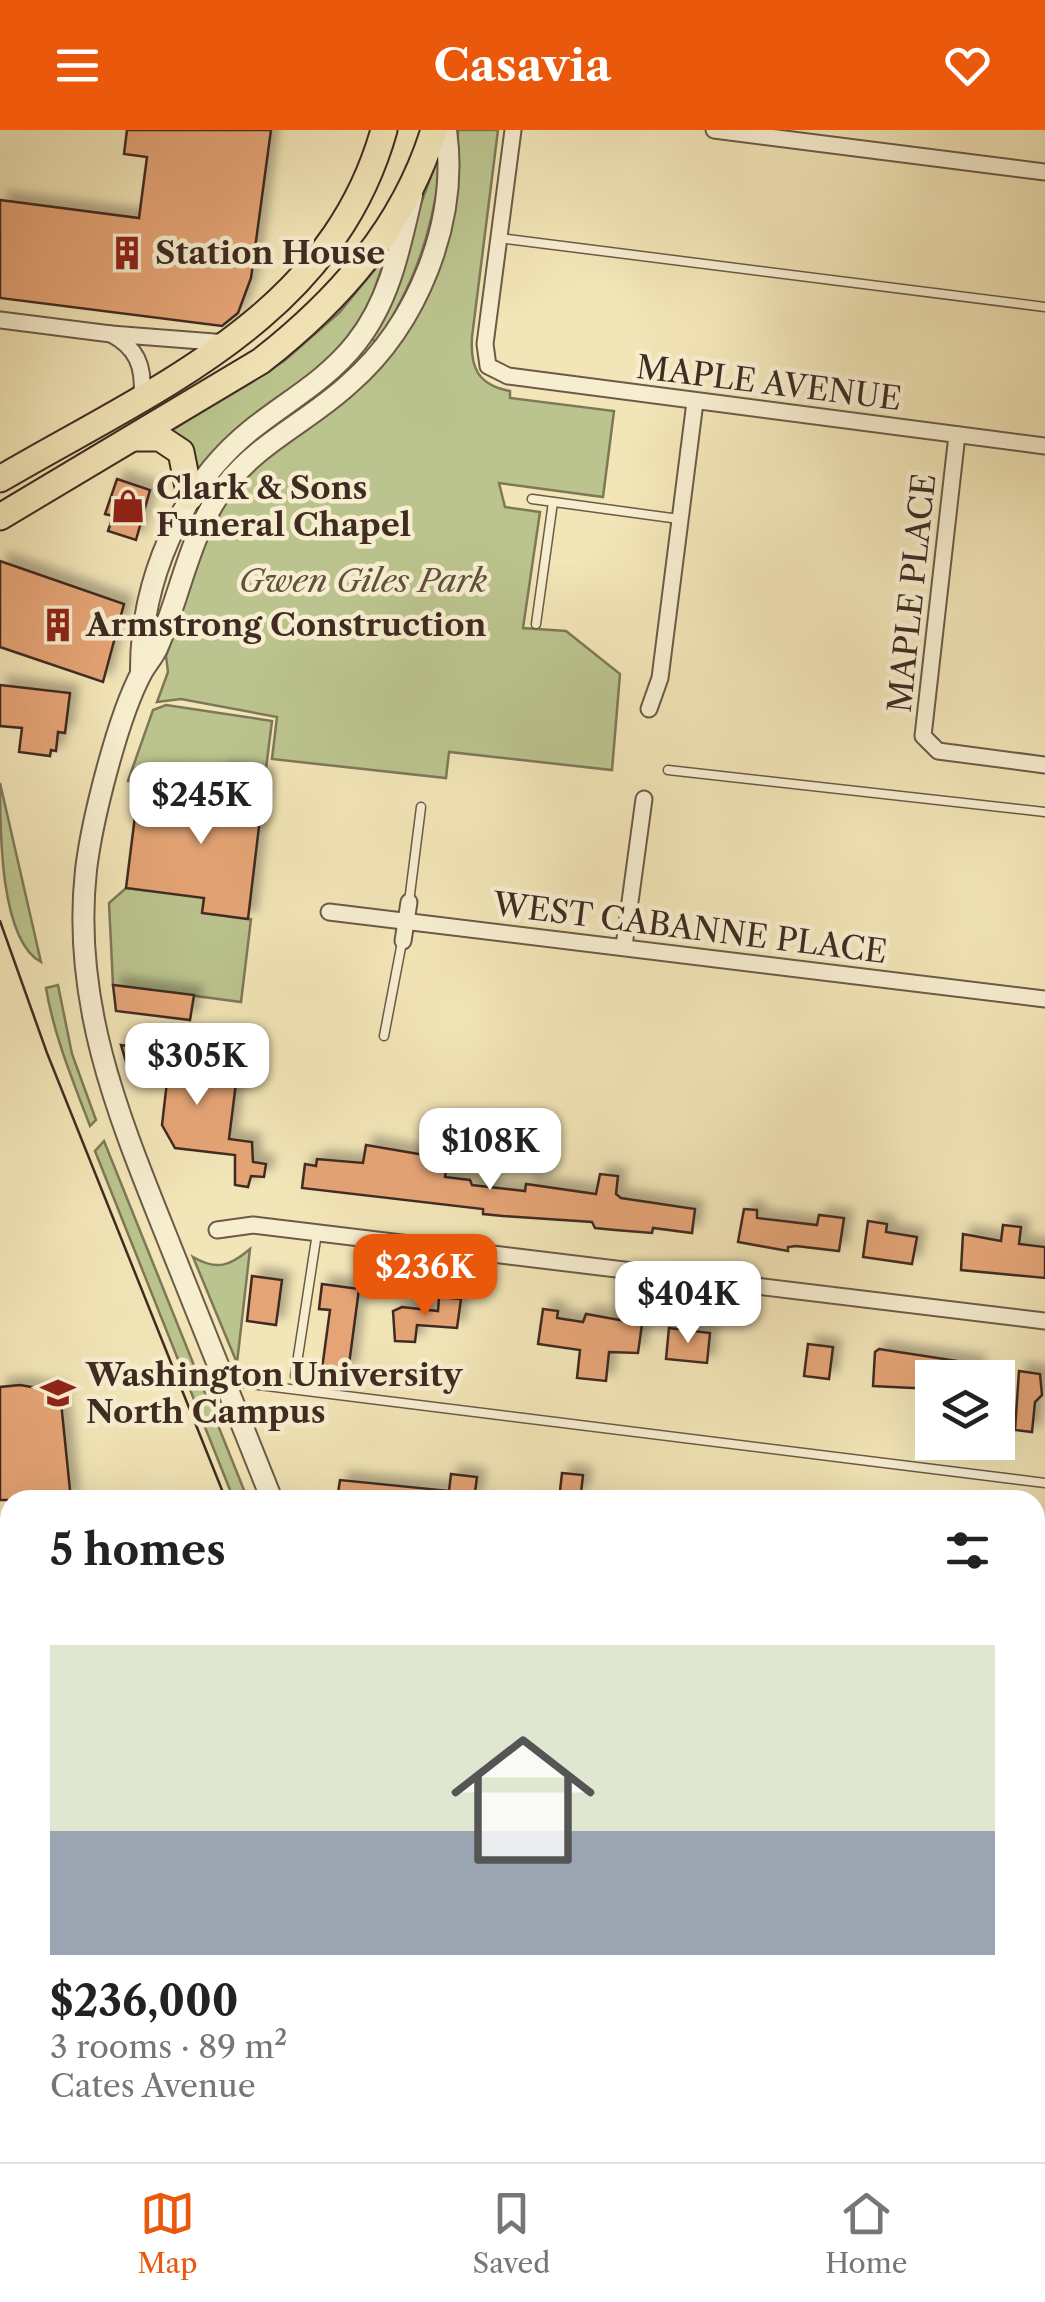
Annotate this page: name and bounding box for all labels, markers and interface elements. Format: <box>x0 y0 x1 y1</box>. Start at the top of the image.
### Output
text: Casavia <box>434 37 611 93</box>
icon: menu <box>50 38 105 93</box>
icon: heart <box>940 38 995 93</box>
place label: Station House <box>155 233 385 272</box>
building icon: Station House <box>108 234 146 272</box>
street label: MAPLE AVENUE <box>634 347 904 418</box>
place label: Clark & Sons Funeral Chapel <box>156 468 411 544</box>
street label: MAPLE PLACE <box>880 472 943 714</box>
shop icon: Clark & Sons Funeral Chapel <box>109 487 147 525</box>
park label: Gwen Giles Park <box>239 561 488 600</box>
place label: Armstrong Construction <box>85 605 487 644</box>
building icon: Armstrong Construction <box>39 606 77 644</box>
pin: $245K <box>131 762 271 847</box>
text: $245K <box>152 775 250 814</box>
street label: WEST CABANNE PLACE <box>490 884 889 971</box>
pin: $305K <box>127 1023 267 1108</box>
text: $305K <box>147 1036 247 1075</box>
pin: $108K <box>420 1108 560 1193</box>
text: $108K <box>441 1121 539 1160</box>
pin: $236K <box>355 1234 495 1319</box>
text: $236K <box>375 1247 475 1286</box>
pin: $404K <box>618 1261 758 1346</box>
text: $404K <box>637 1274 739 1313</box>
place label: Washington University North Campus <box>85 1355 464 1431</box>
map controls <box>915 1360 1015 1460</box>
button: layers <box>915 1360 1015 1460</box>
school or university icon: Washington University North Campus <box>39 1374 77 1412</box>
icon: filters <box>940 1523 995 1578</box>
text: 5 homes <box>50 1524 226 1576</box>
icon: home <box>433 1710 613 1890</box>
text: $236,000 <box>50 1975 238 2027</box>
text: 3 rooms · 89 m² <box>50 2027 287 2066</box>
text: Cates Avenue <box>50 2066 256 2105</box>
tab: Map <box>137 2186 198 2280</box>
tab: Saved <box>473 2186 550 2280</box>
tab: Home <box>825 2186 908 2280</box>

